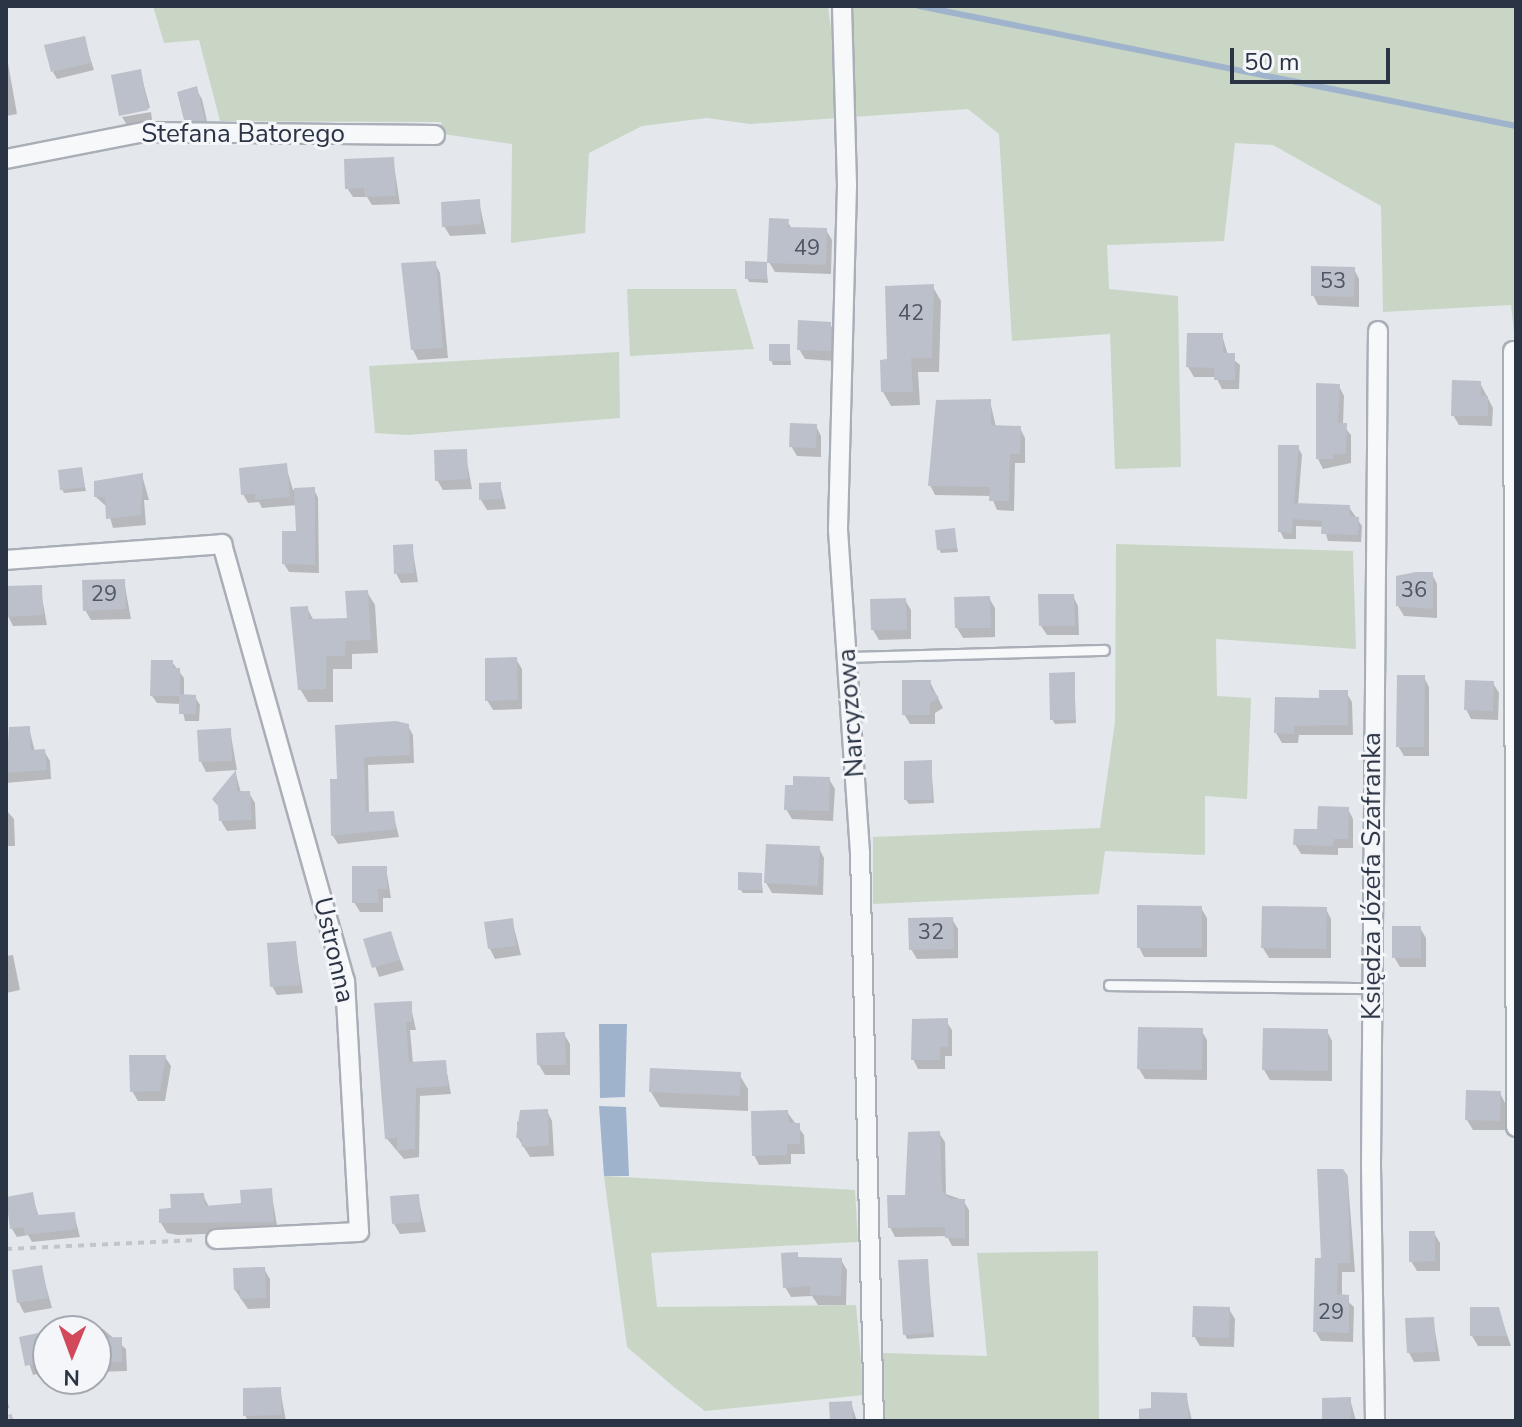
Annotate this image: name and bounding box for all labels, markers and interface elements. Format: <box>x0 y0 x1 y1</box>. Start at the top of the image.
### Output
scale bar <box>1234 32 1394 82</box>
text: 50 m <box>1244 46 1300 78</box>
street label: Stefana Batorego <box>141 118 345 150</box>
house number: 49 <box>794 236 820 262</box>
house number: 53 <box>1320 269 1346 295</box>
house number: 42 <box>898 301 924 327</box>
house number: 36 <box>1401 578 1427 604</box>
house number: 29 <box>91 582 117 608</box>
street label: Narcyzowa <box>831 648 871 778</box>
street label: Księdza Józefa Szafranka <box>1356 732 1388 1020</box>
street label: Ustronna <box>307 894 361 1006</box>
house number: 32 <box>918 920 944 946</box>
house number: 29 <box>1318 1300 1344 1326</box>
north arrow <box>32 1315 112 1395</box>
text: N <box>63 1362 80 1392</box>

